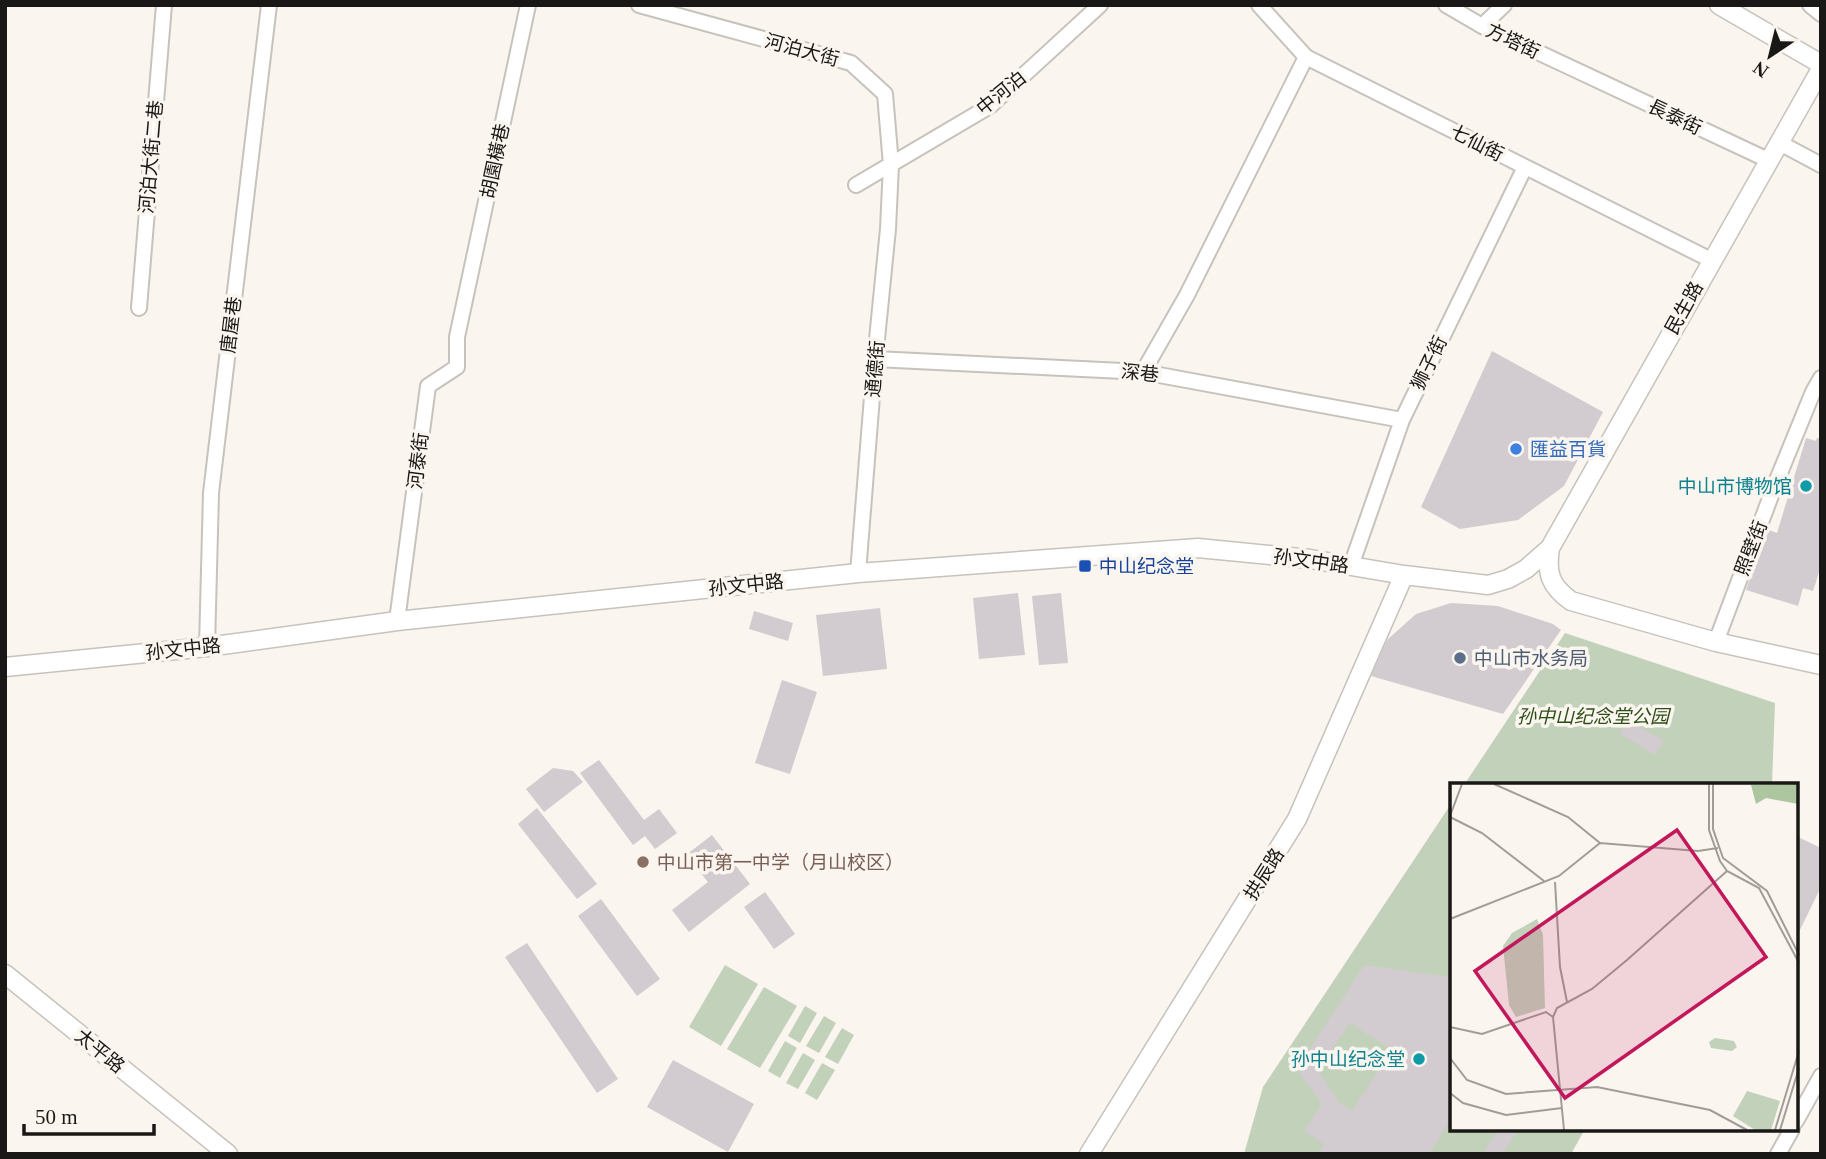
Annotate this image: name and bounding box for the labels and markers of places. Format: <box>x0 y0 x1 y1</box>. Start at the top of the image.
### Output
place label: 匯益百貨 <box>1530 439 1606 460</box>
marker: 匯益百貨 <box>1508 441 1524 457</box>
place label: 中山市博物馆 <box>1678 476 1792 497</box>
marker: 中山市博物馆 <box>1798 478 1814 494</box>
place label: 中山纪念堂 <box>1099 556 1194 577</box>
marker: 中山纪念堂 <box>1077 558 1093 574</box>
place label: 中山市水务局 <box>1474 648 1588 669</box>
marker: 中山市水务局 <box>1452 650 1468 666</box>
place label: 中山市第一中学（月山校区） <box>657 852 904 873</box>
marker: 中山市第一中学（月山校区） <box>635 854 651 870</box>
place label: 孙中山纪念堂 <box>1291 1049 1405 1070</box>
marker: 孙中山纪念堂 <box>1411 1051 1427 1067</box>

